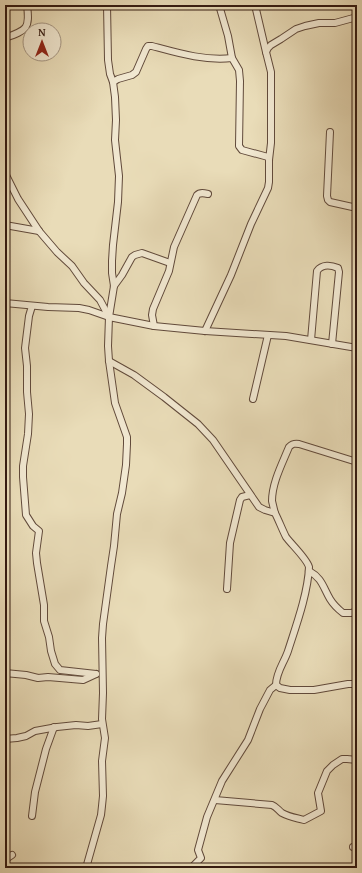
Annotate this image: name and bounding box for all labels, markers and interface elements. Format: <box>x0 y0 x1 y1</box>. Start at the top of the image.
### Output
north arrow <box>22 22 62 62</box>
text: N <box>38 24 46 40</box>

